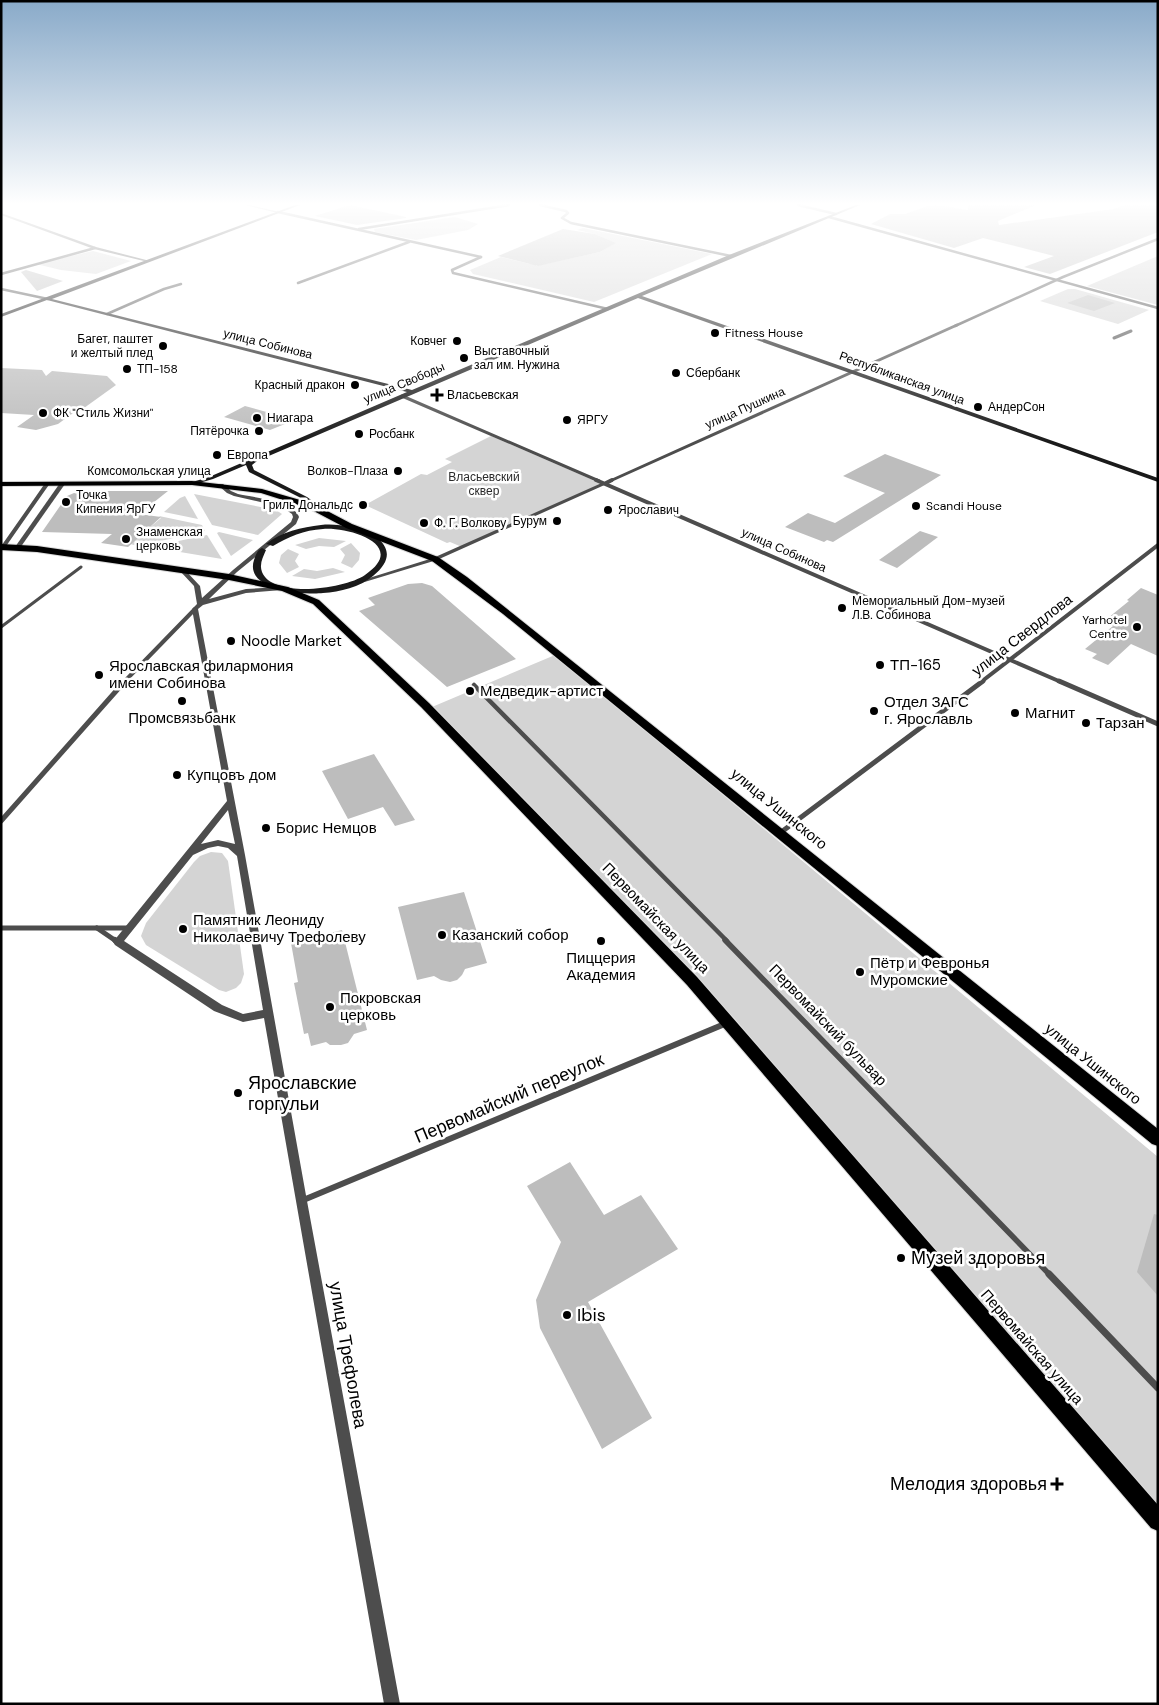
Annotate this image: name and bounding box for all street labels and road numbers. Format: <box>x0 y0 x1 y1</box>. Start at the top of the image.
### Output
street label: улица Собинова <box>222 325 315 363</box>
street label: Республиканская улица <box>837 348 967 408</box>
street label: улица Свободы <box>361 359 447 407</box>
street label: улица Пушкина <box>703 383 788 433</box>
street label: Комсомольская улица <box>87 463 211 479</box>
street label: улица Собинова <box>739 524 829 576</box>
street label: улица Свердлова <box>968 589 1077 681</box>
street label: улица Ушинского <box>727 764 831 854</box>
street label: Первомайская улица <box>598 858 715 978</box>
street label: Первомайский бульвар <box>765 960 891 1090</box>
street label: улица Ушинского <box>1041 1019 1145 1109</box>
street label: Первомайский переулок <box>411 1047 607 1149</box>
street label: улица Трефолева <box>323 1280 373 1431</box>
street label: Первомайская улица <box>976 1285 1088 1409</box>

